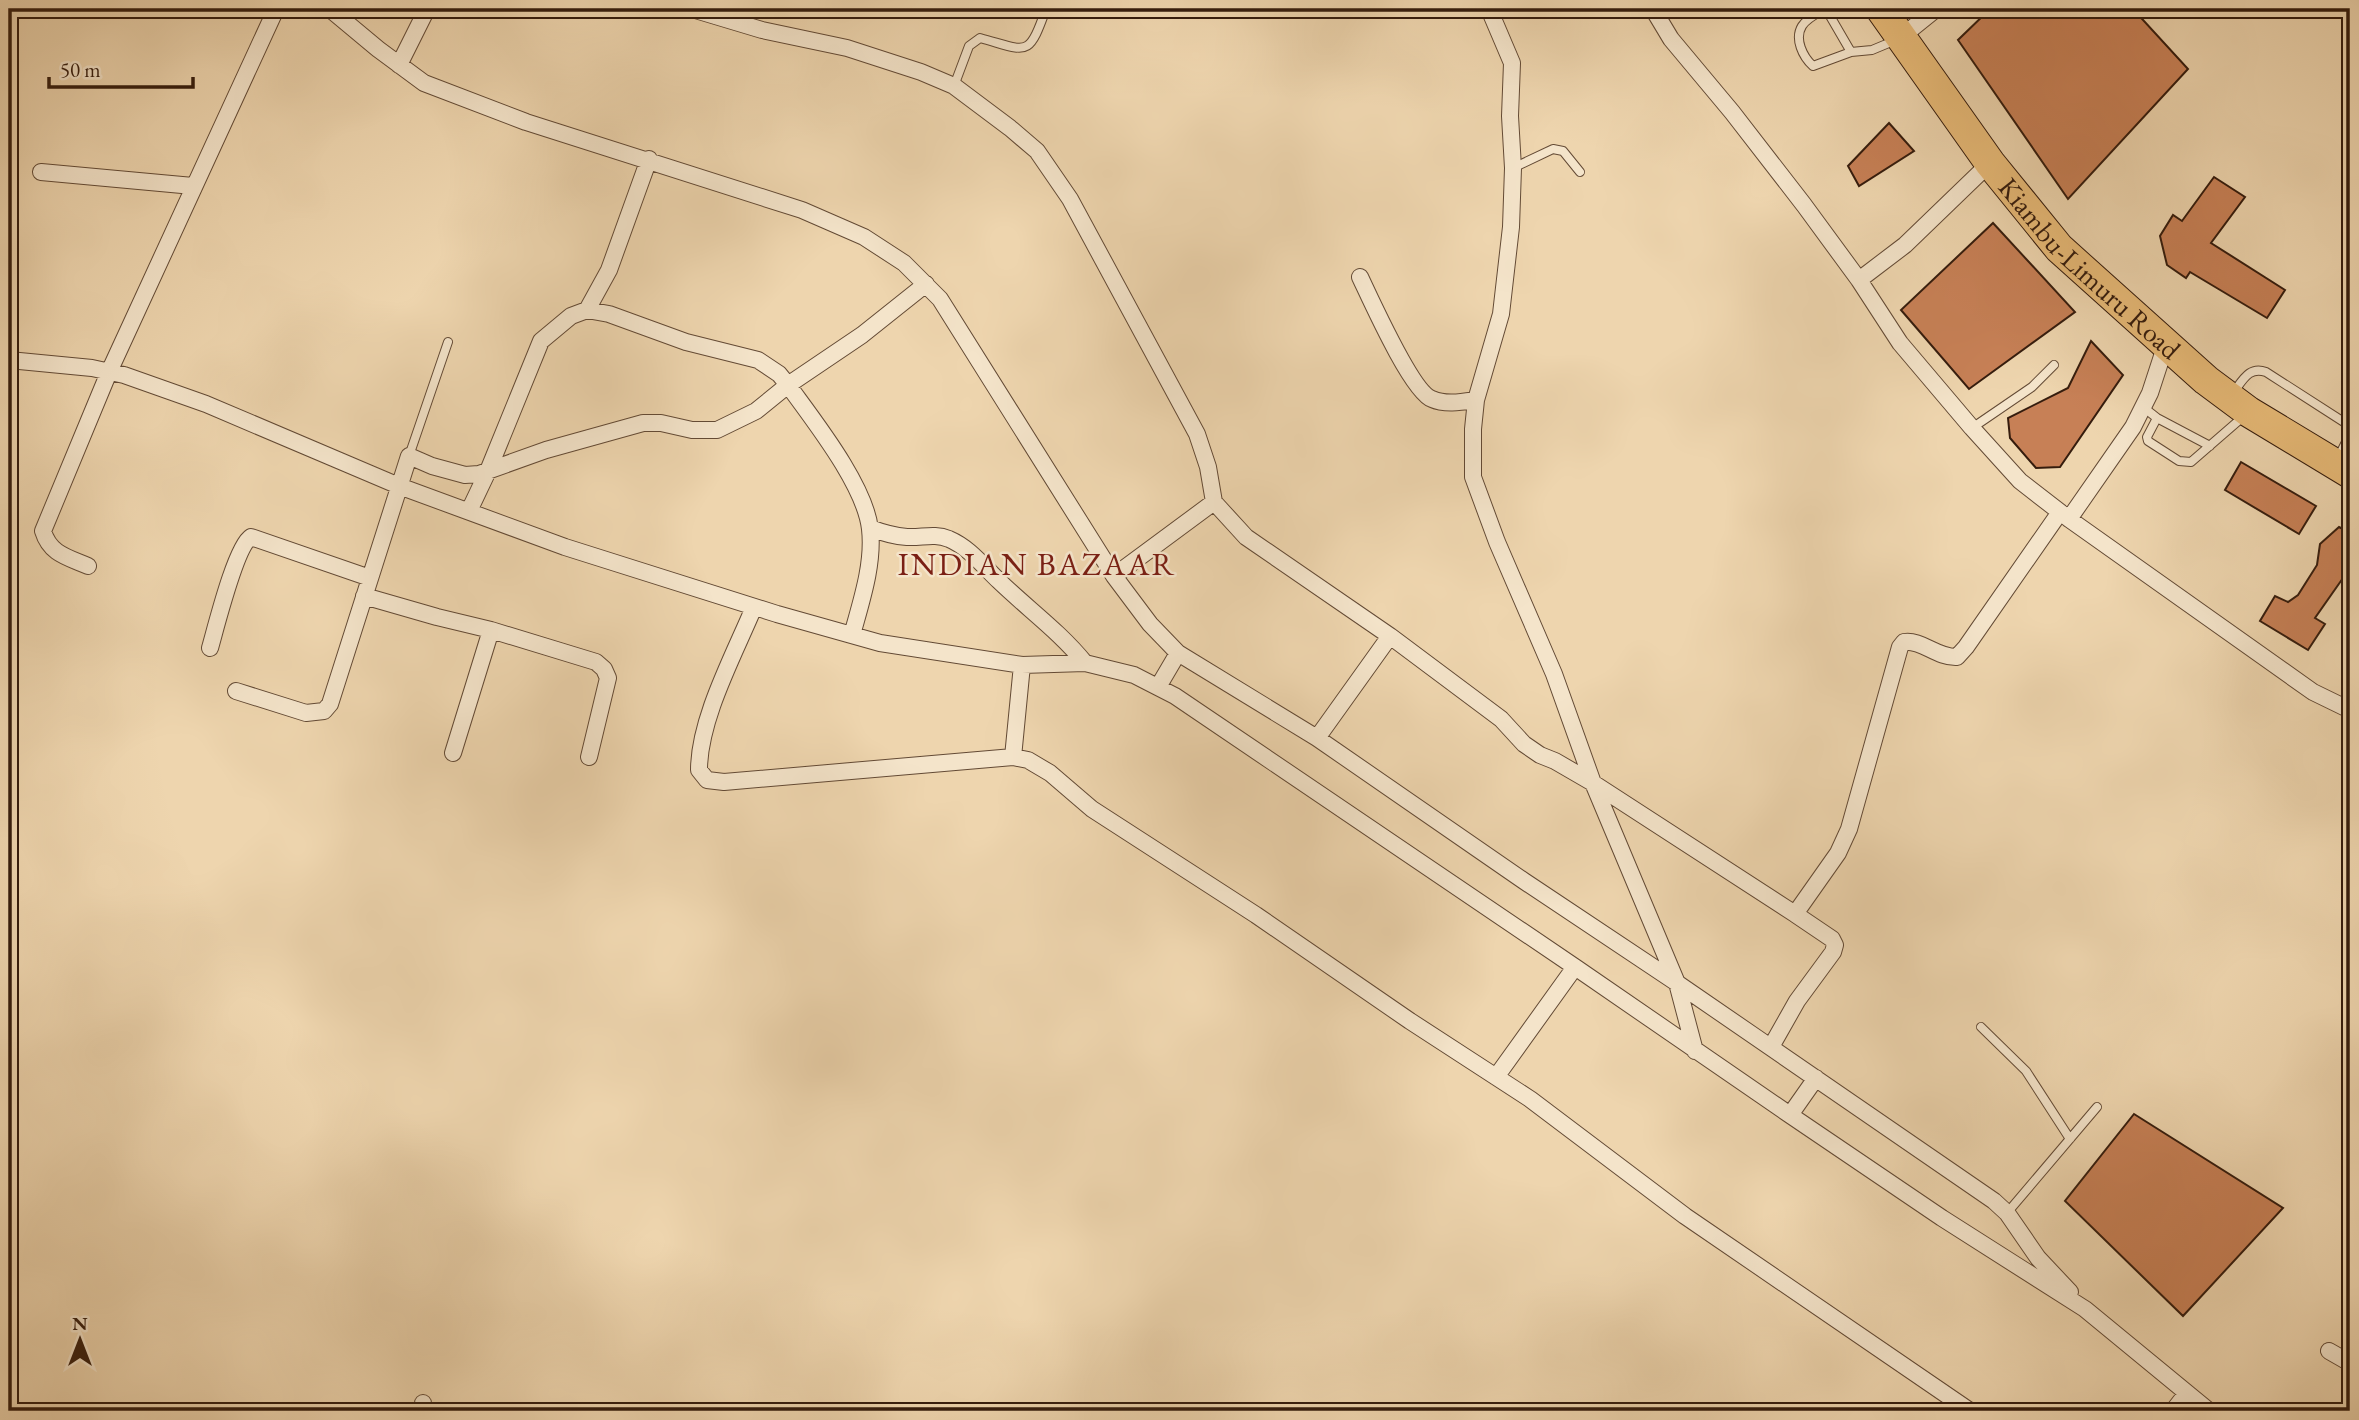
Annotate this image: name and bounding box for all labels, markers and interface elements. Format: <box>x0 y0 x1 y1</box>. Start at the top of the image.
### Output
scale bar <box>49 46 192 90</box>
text: 50 m <box>60 56 101 83</box>
street label: Kiambu-Limuru Road <box>1991 170 2189 367</box>
district label: INDIAN BAZAAR <box>898 543 1176 585</box>
north arrow <box>46 1304 116 1374</box>
text: N <box>72 1311 88 1336</box>

